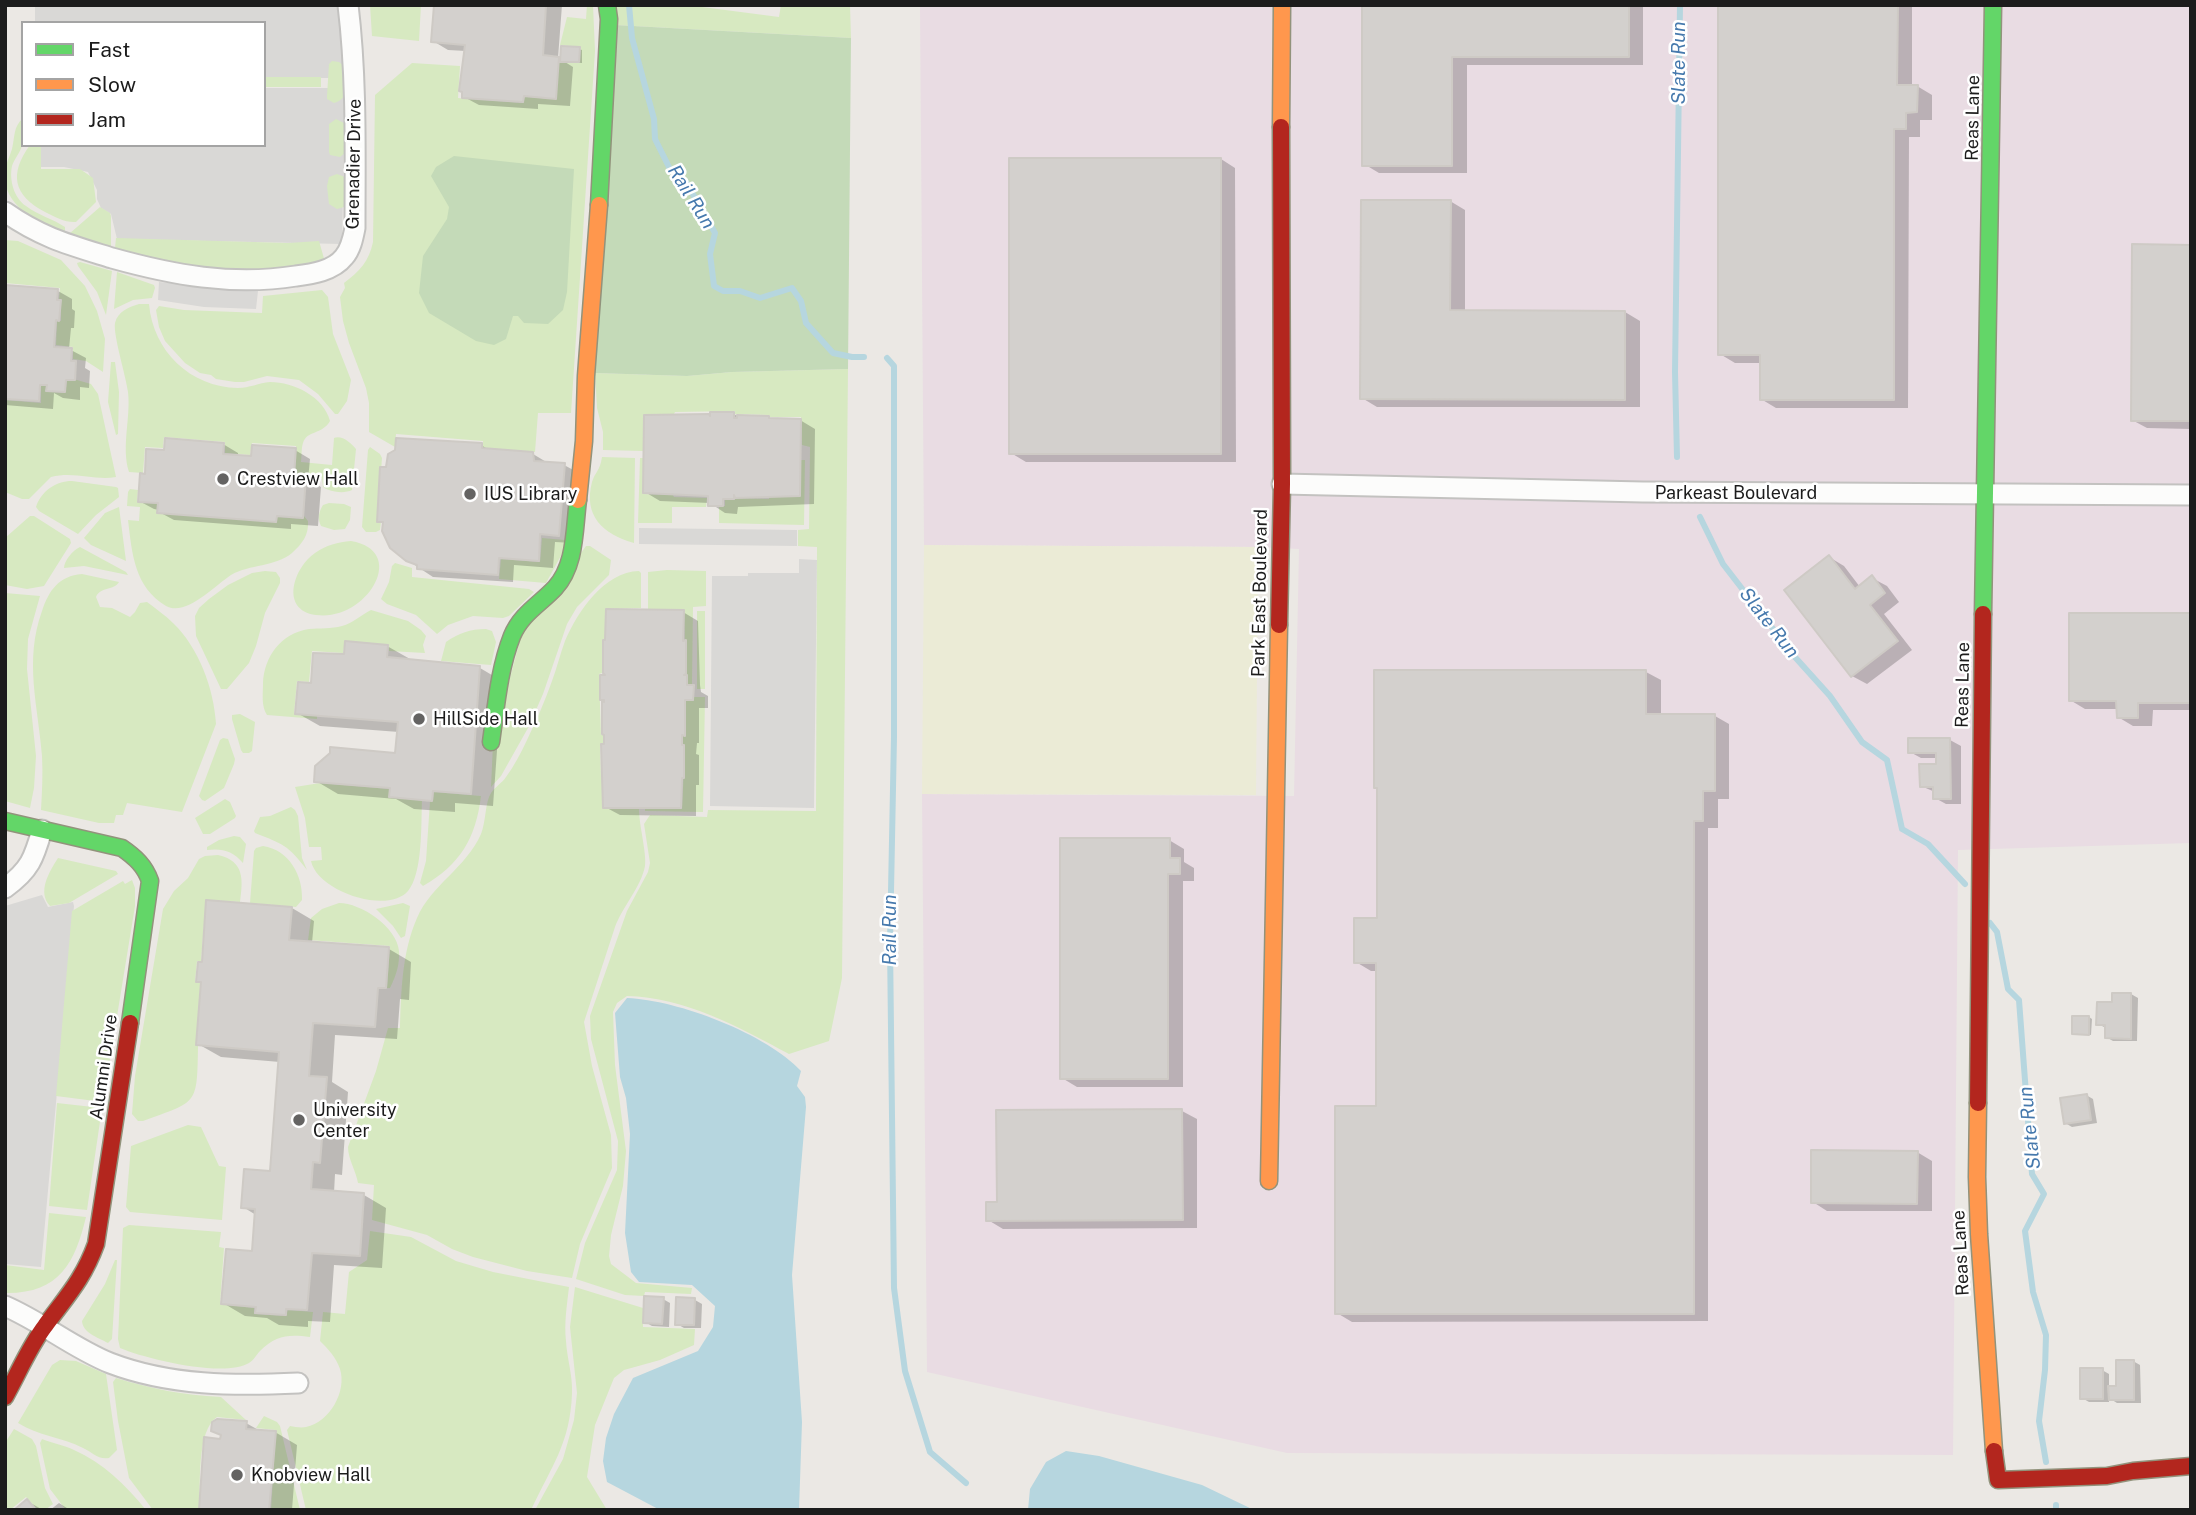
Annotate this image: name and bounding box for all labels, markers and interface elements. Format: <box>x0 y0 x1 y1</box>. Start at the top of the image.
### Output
legend <box>21 21 266 147</box>
water label: Slate Run <box>1668 21 1690 105</box>
text: Fast <box>88 37 130 62</box>
text: Slow <box>88 72 136 97</box>
street label: Reas Lane <box>1961 75 1985 161</box>
street label: Grenadier Drive <box>342 99 366 229</box>
text: Jam <box>88 107 126 132</box>
water label: Rail Run <box>663 161 719 233</box>
place label: Crestview Hall <box>237 468 359 490</box>
marker: Crestview Hall <box>215 471 231 487</box>
street label: Parkeast Boulevard <box>1655 482 1817 504</box>
place label: IUS Library <box>484 483 577 505</box>
marker: IUS Library <box>462 486 478 502</box>
street label: Park East Boulevard <box>1248 509 1272 677</box>
water label: Slate Run <box>1734 583 1804 663</box>
street label: Reas Lane <box>1951 642 1975 728</box>
place label: HillSide Hall <box>433 708 538 730</box>
marker: HillSide Hall <box>411 711 427 727</box>
water label: Rail Run <box>879 895 901 965</box>
street label: Alumni Drive <box>86 1013 122 1121</box>
water label: Slate Run <box>2014 1085 2046 1171</box>
place label: University Center <box>313 1099 397 1142</box>
marker: University Center <box>291 1112 307 1128</box>
street label: Reas Lane <box>1948 1210 1974 1296</box>
place label: Knobview Hall <box>251 1464 371 1486</box>
marker: Knobview Hall <box>229 1467 245 1483</box>

